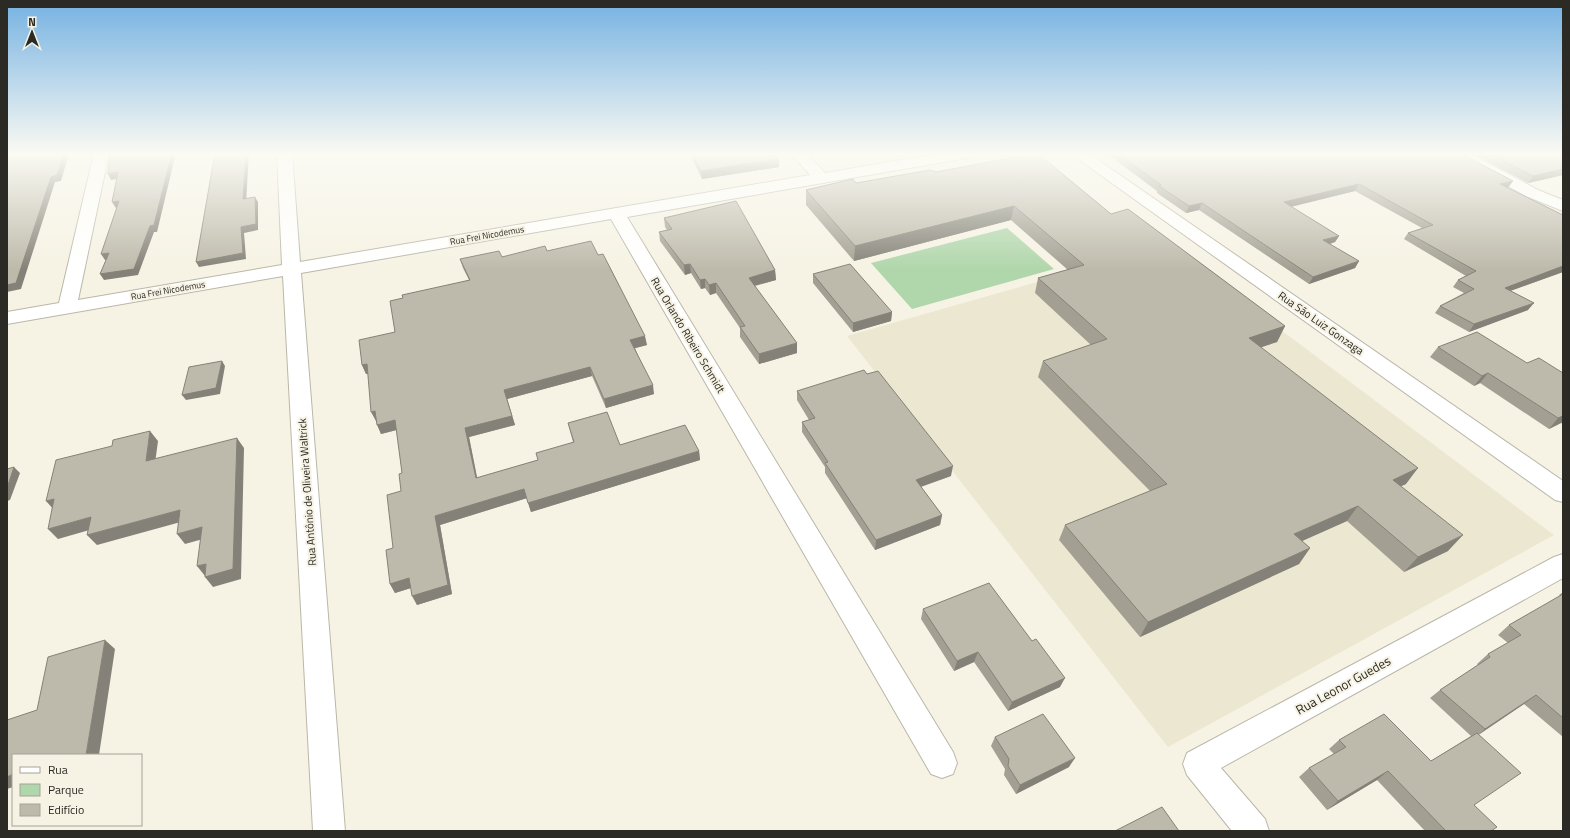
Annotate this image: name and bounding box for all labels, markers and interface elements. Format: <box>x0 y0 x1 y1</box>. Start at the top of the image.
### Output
north arrow <box>12 12 52 52</box>
text: N <box>28 14 36 30</box>
street label: Rua Frei Nicodemus <box>449 222 525 248</box>
street label: Rua Orlando Ribeiro Schmidt <box>647 274 729 396</box>
street label: Rua Frei Nicodemus <box>130 277 206 303</box>
street label: Rua São Luiz Gonzaga <box>1275 287 1367 359</box>
street label: Rua Antônio de Oliveira Waltrick <box>294 417 320 566</box>
street label: Rua Leonor Guedes <box>1292 651 1394 719</box>
legend <box>12 754 142 826</box>
text: Rua <box>48 760 68 779</box>
text: Parque <box>48 780 84 799</box>
text: Edifício <box>48 800 84 819</box>

